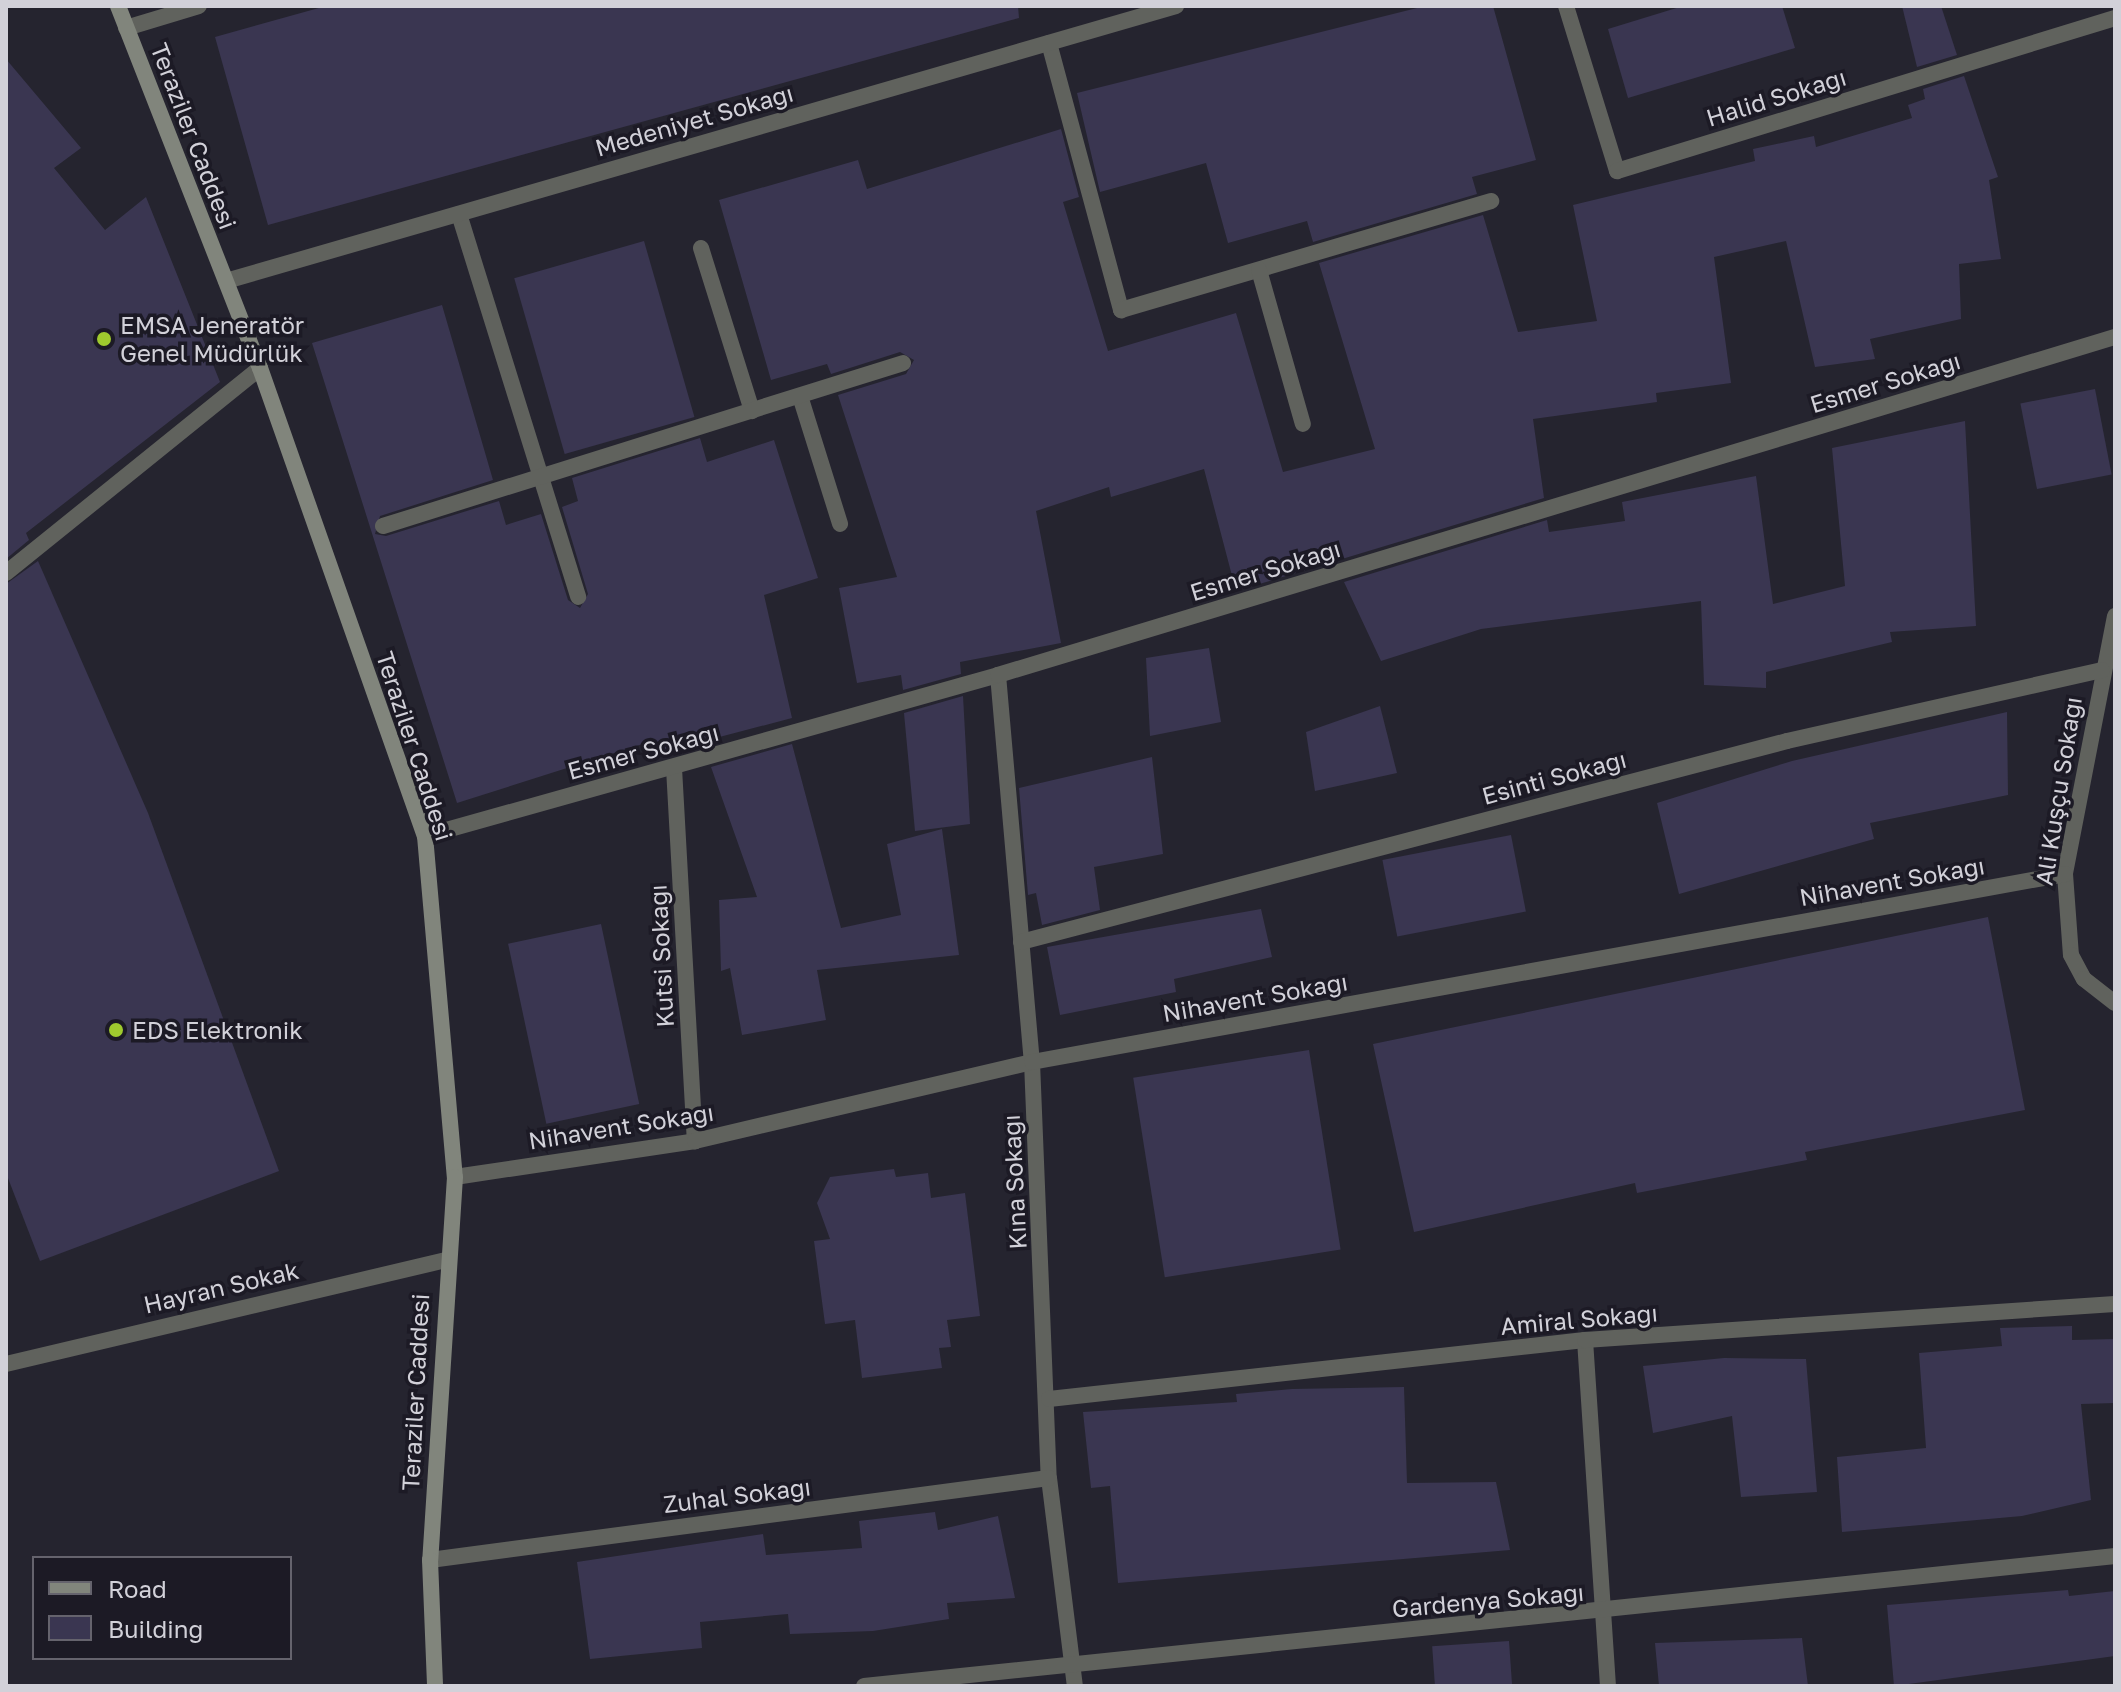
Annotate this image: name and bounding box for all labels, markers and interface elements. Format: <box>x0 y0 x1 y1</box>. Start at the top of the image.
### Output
street label: Teraziler Caddesi <box>145 39 243 233</box>
street label: Halid Sokağı <box>1703 62 1849 132</box>
street label: Medeniyet Sokağı <box>592 78 796 162</box>
place label: EMSA Jeneratör Genel Müdürlük <box>120 311 304 367</box>
marker: EMSA Jeneratör Genel Müdürlük <box>95 330 113 348</box>
street label: Esmer Sokağı <box>1806 345 1964 419</box>
street label: Esmer Sokağı <box>1186 533 1344 607</box>
street label: Teraziler Caddesi <box>371 648 459 844</box>
street label: Ali Kuşçu Sokağı <box>2029 695 2087 887</box>
street label: Esmer Sokağı <box>564 717 722 785</box>
street label: Esinti Sokağı <box>1479 744 1629 810</box>
street label: Nihavent Sokağı <box>1797 851 1987 911</box>
street label: Kutsi Sokağı <box>643 884 679 1028</box>
street label: Nihavent Sokağı <box>1160 967 1350 1027</box>
place label: EDS Elektronik <box>132 1016 303 1044</box>
marker: EDS Elektronik <box>107 1021 125 1039</box>
street label: Nihavent Sokağı <box>526 1097 716 1155</box>
street label: Kına Sokağı <box>996 1114 1032 1250</box>
street label: Hayran Sokak <box>141 1255 301 1319</box>
street label: Teraziler Caddesi <box>395 1293 435 1491</box>
street label: Amiral Sokağı <box>1499 1298 1659 1340</box>
street label: Zuhal Sokağı <box>662 1472 812 1518</box>
legend <box>32 1556 292 1660</box>
text: Road <box>108 1574 167 1603</box>
street label: Gardenya Sokağı <box>1391 1577 1585 1623</box>
text: Building <box>108 1614 203 1643</box>

